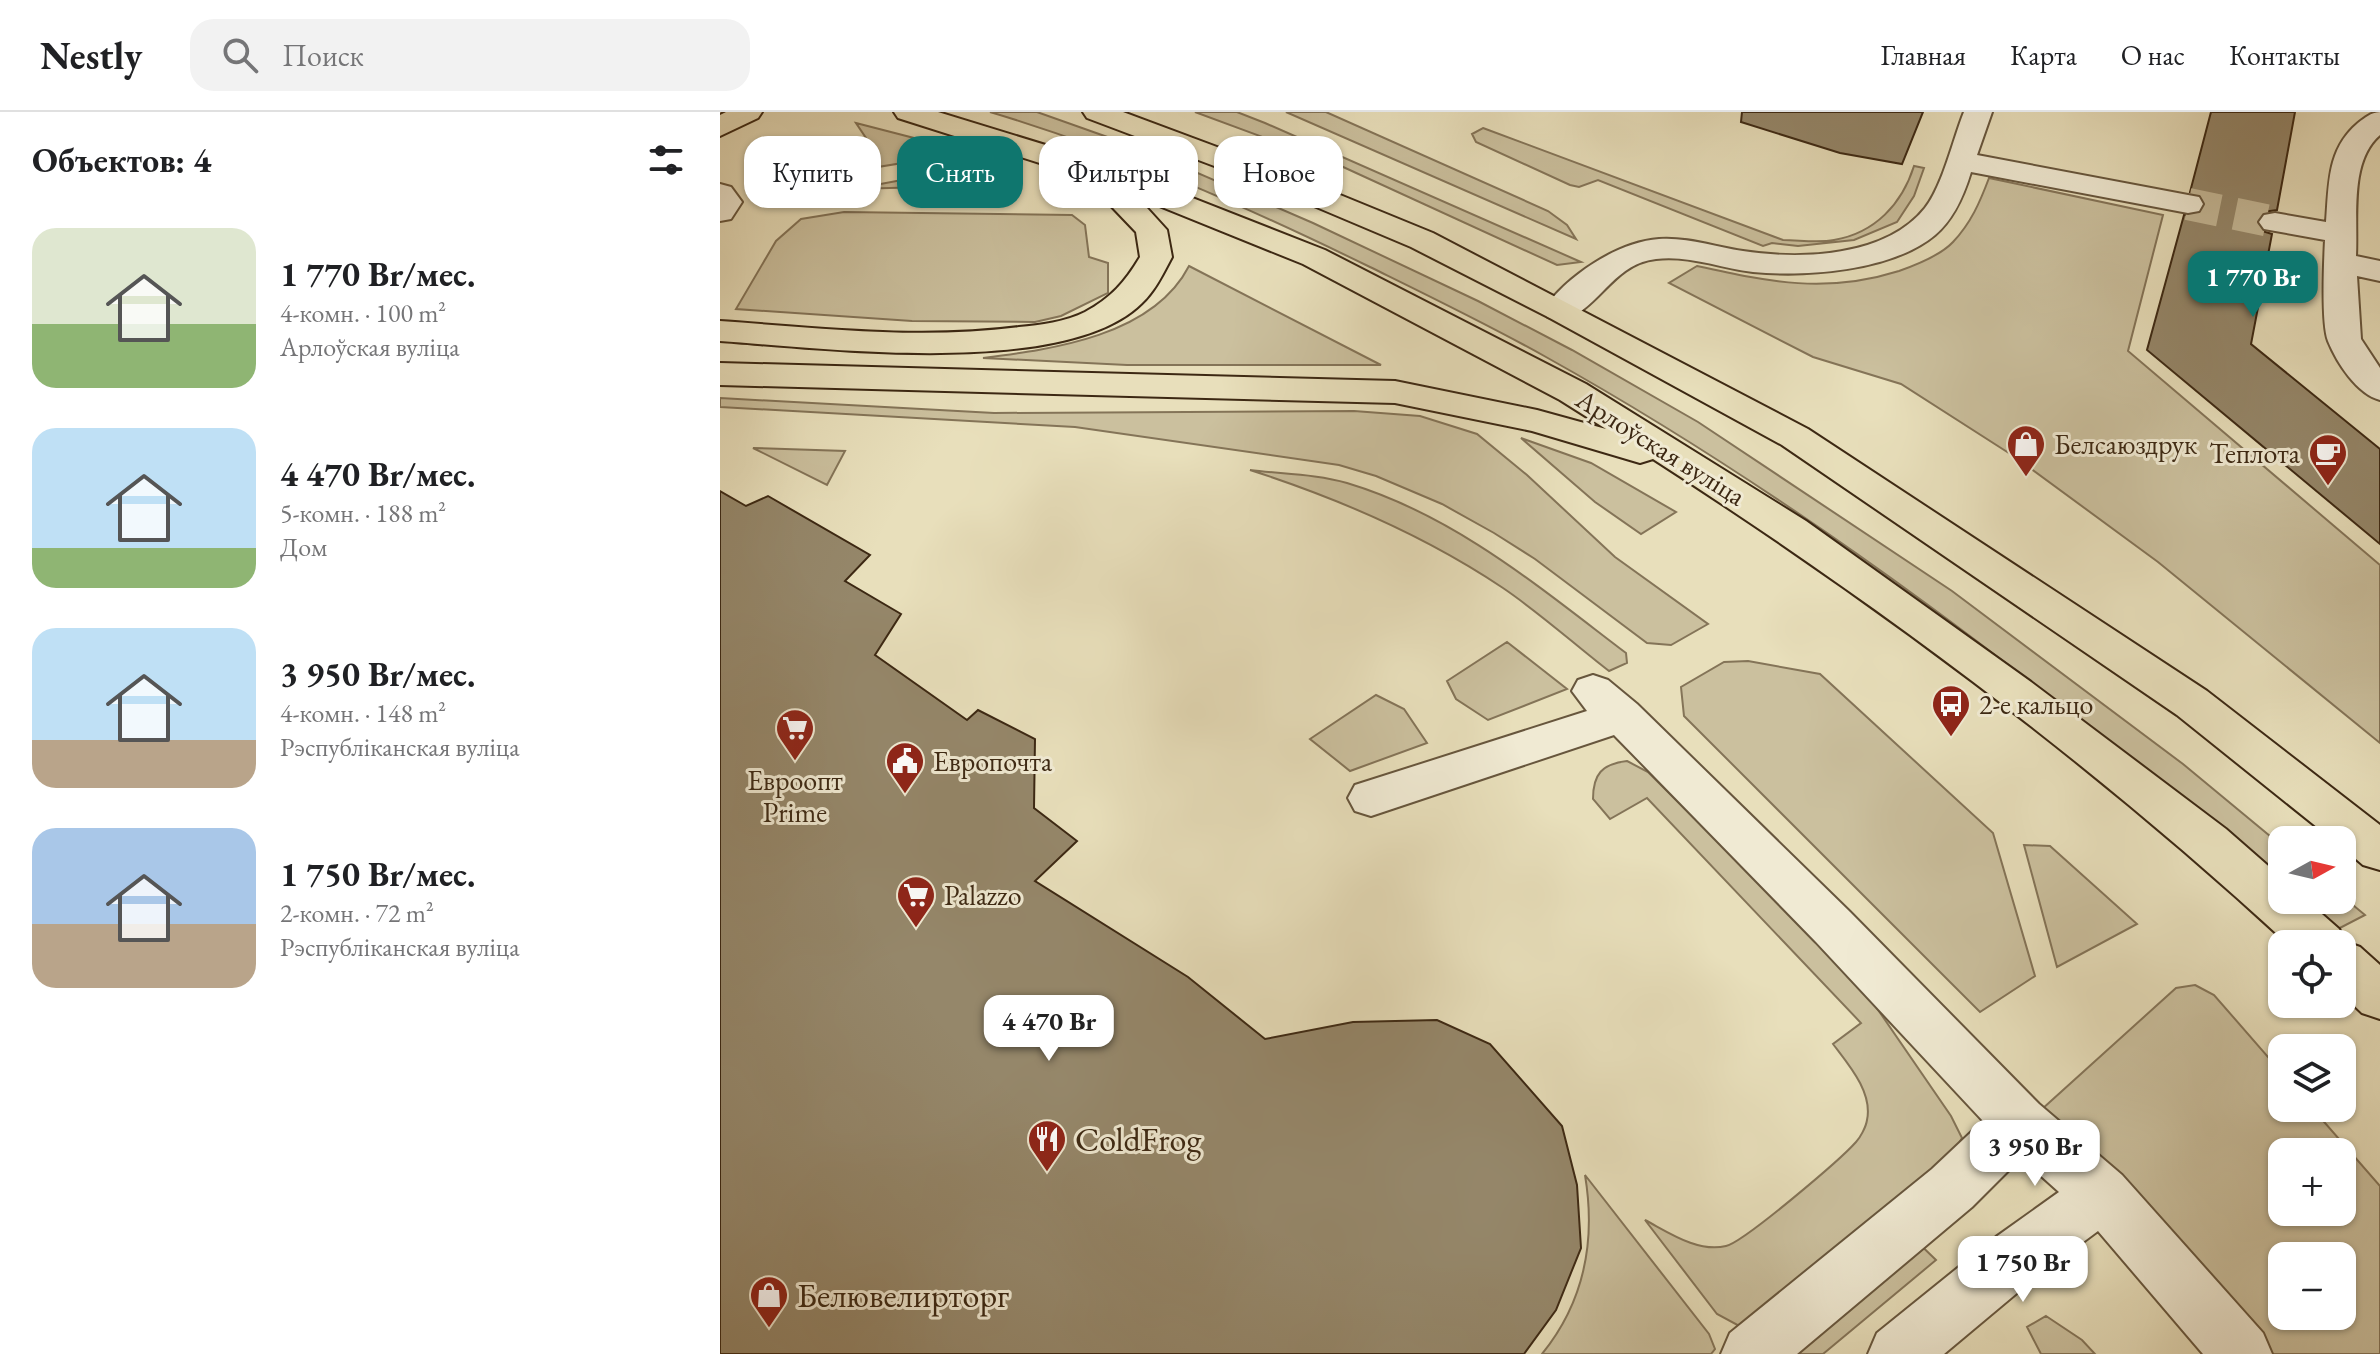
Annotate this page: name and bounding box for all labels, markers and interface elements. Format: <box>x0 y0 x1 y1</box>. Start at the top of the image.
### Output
search box <box>190 19 750 91</box>
text: Nestly <box>40 31 142 80</box>
icon: search <box>218 33 262 77</box>
text: Поиск <box>282 36 364 75</box>
text: Главная <box>1881 37 1966 73</box>
text: Карта <box>2010 37 2077 73</box>
text: О нас <box>2121 37 2185 73</box>
text: Контакты <box>2229 37 2340 73</box>
chip: Купить <box>744 136 881 208</box>
chip: Снять <box>897 136 1023 208</box>
chip: Фильтры <box>1039 136 1198 208</box>
chip: Новое <box>1214 136 1343 208</box>
text: Объектов: 4 <box>32 138 211 182</box>
icon: filters <box>644 138 688 182</box>
pin: 1 770 Br <box>2170 251 2336 319</box>
text: 1 770 Br/мес. <box>280 252 475 296</box>
icon: home <box>96 260 192 356</box>
text: 1 770 Br <box>2206 260 2300 294</box>
text: 4-комн. · 100 m² <box>280 296 446 330</box>
text: Арлоўская вуліца <box>280 330 460 364</box>
street label: Арлоўская вуліца <box>1569 380 1753 514</box>
shop icon: Белсаюздрук <box>2005 423 2047 478</box>
place label: Белсаюздрук <box>2054 426 2198 462</box>
cafe icon: Теплота <box>2307 432 2349 487</box>
place label: Теплота <box>2209 435 2301 471</box>
text: 4 470 Br/мес. <box>280 452 475 496</box>
icon: home <box>96 460 192 556</box>
text: 5-комн. · 188 m² <box>280 496 446 530</box>
text: Дом <box>280 530 327 564</box>
text: 3 950 Br/мес. <box>280 652 475 696</box>
icon: home <box>96 660 192 756</box>
bus stop icon: 2-е кальцо <box>1930 683 1972 738</box>
place label: 2-е кальцо <box>1979 686 2093 722</box>
text: 4-комн. · 148 m² <box>280 696 446 730</box>
supermarket icon: Евроопт Prime <box>774 707 816 762</box>
text: Рэспубліканская вуліца <box>280 730 520 764</box>
public building icon: Европочта <box>884 740 926 795</box>
place label: Европочта <box>933 743 1053 779</box>
place label: Евроопт Prime <box>747 762 843 830</box>
north arrow <box>2268 826 2356 914</box>
map controls <box>2268 826 2356 1330</box>
text: 1 750 Br/мес. <box>280 852 475 896</box>
icon: home <box>96 860 192 956</box>
supermarket icon: Palazzo <box>895 874 937 929</box>
place label: Palazzo <box>944 877 1022 913</box>
text: 2-комн. · 72 m² <box>280 896 434 930</box>
text: Рэспубліканская вуліца <box>280 930 520 964</box>
button: locate <box>2268 930 2356 1018</box>
pin: 4 470 Br <box>966 995 1132 1063</box>
text: 4 470 Br <box>1002 1004 1096 1038</box>
button: layers <box>2268 1034 2356 1122</box>
place label: ColdFrog <box>1075 1117 1201 1161</box>
restaurant icon: ColdFrog <box>1026 1118 1068 1173</box>
pin: 3 950 Br <box>1952 1120 2118 1188</box>
text: 3 950 Br <box>1988 1129 2082 1163</box>
button: + <box>2268 1138 2356 1226</box>
pin: 1 750 Br <box>1940 1236 2106 1304</box>
button: − <box>2268 1242 2356 1330</box>
text: 1 750 Br <box>1976 1245 2070 1279</box>
place label: Белювелирторг <box>797 1273 1009 1317</box>
shop icon: Белювелирторг <box>748 1274 790 1329</box>

